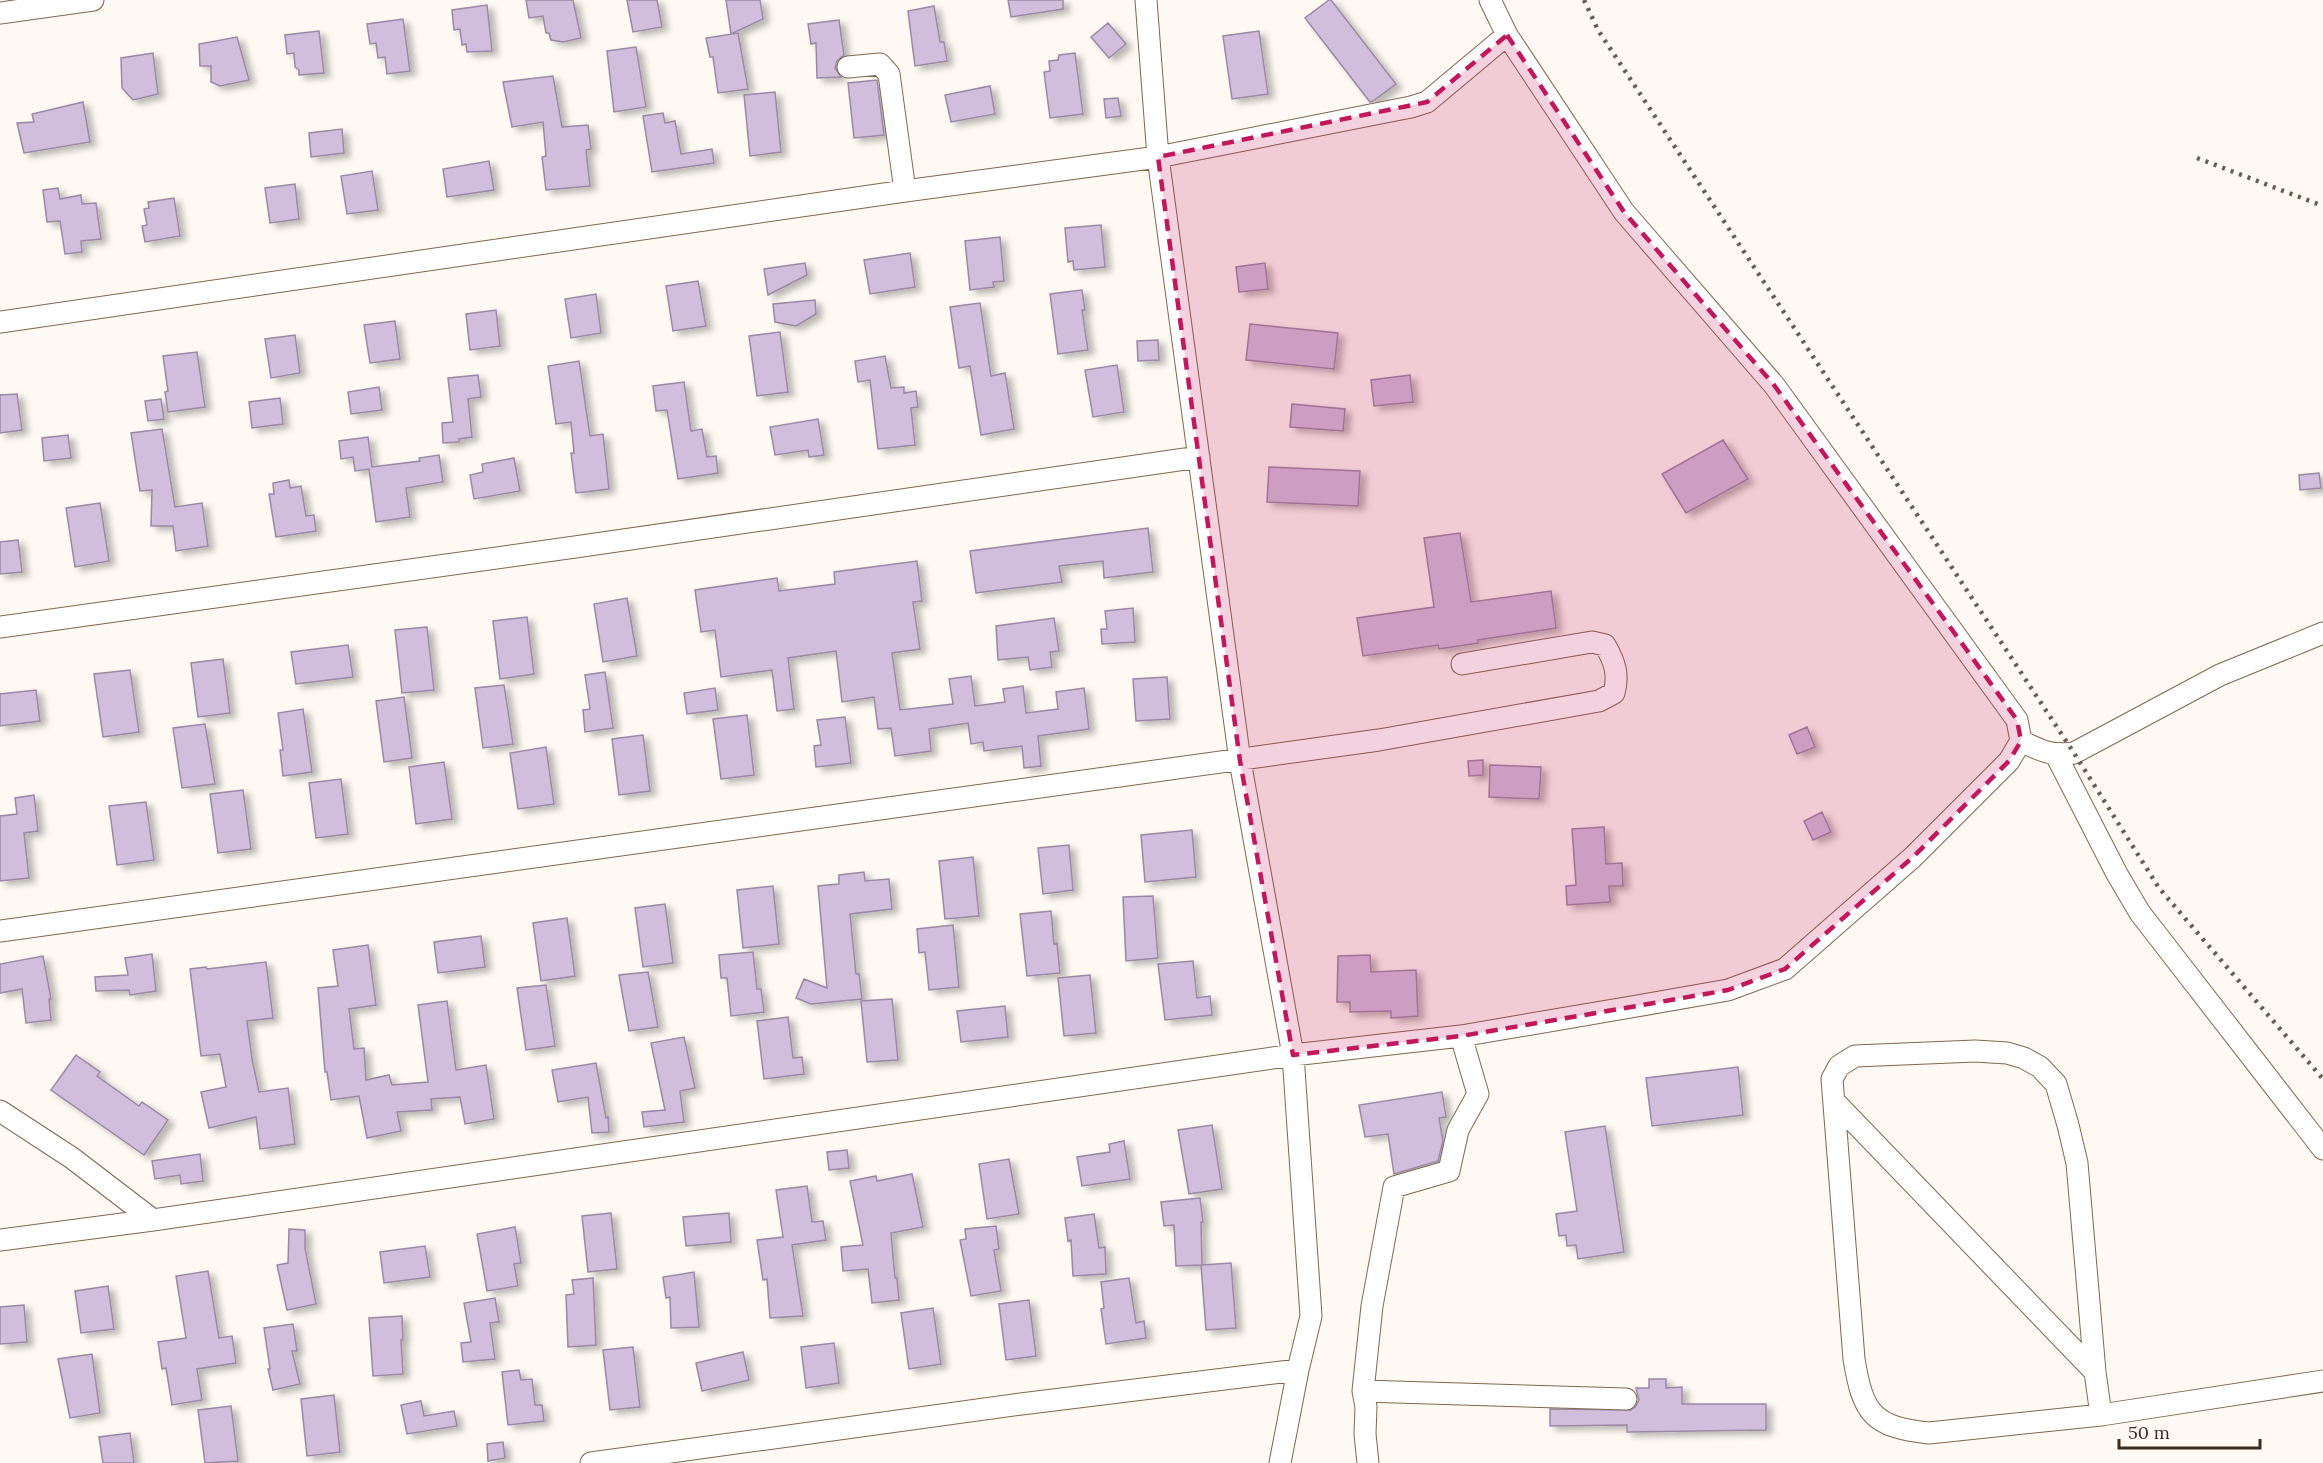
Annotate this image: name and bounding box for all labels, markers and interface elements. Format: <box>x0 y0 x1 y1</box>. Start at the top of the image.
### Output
scale bar <box>2119 1412 2260 1450</box>
text: 50 m <box>2128 1421 2170 1444</box>

